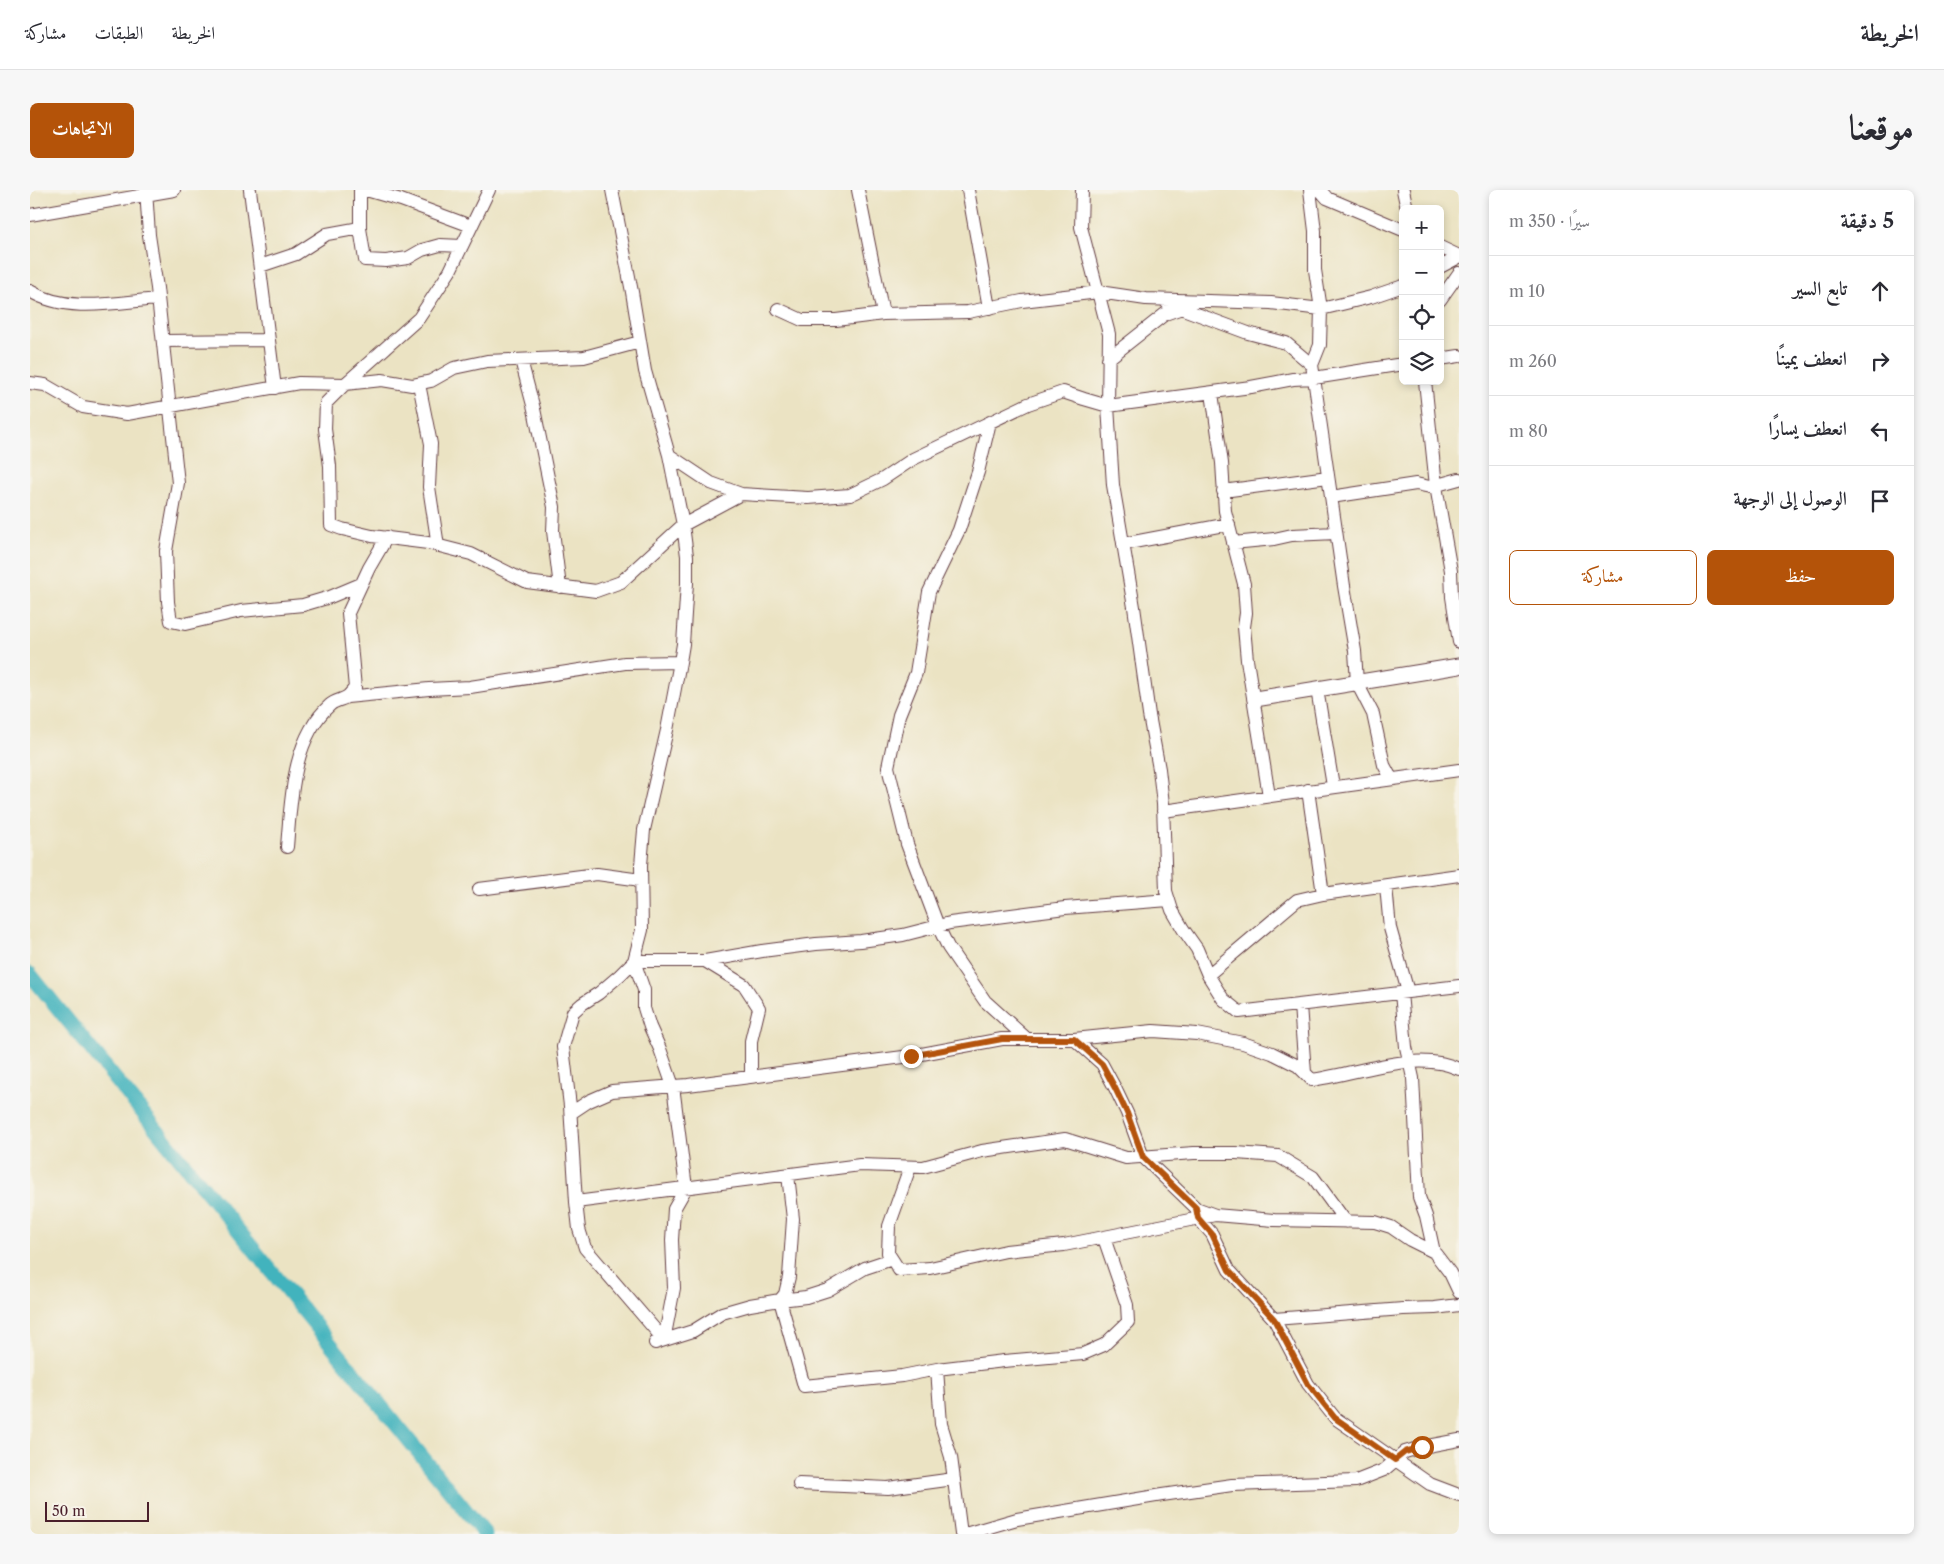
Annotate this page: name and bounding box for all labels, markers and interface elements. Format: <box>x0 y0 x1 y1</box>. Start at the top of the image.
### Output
text: الخريطة <box>1861 18 1919 47</box>
text: مشاركة <box>25 22 66 44</box>
text: الطبقات <box>94 22 143 44</box>
text: الخريطة <box>171 22 215 44</box>
button: الاتجاهات <box>30 103 134 158</box>
text: موقعنا <box>1849 105 1914 148</box>
map controls <box>1399 205 1444 385</box>
button: + <box>1399 205 1444 250</box>
text: 5 دقيقة <box>1840 208 1894 233</box>
text: سيرًا · 350 m <box>1509 211 1590 231</box>
button: − <box>1399 250 1444 295</box>
text: تابع السير <box>1793 277 1847 300</box>
icon: ahead <box>1866 277 1894 305</box>
text: 10 m <box>1509 281 1545 301</box>
button: locate <box>1399 295 1444 340</box>
button: layers <box>1399 340 1444 385</box>
text: انعطف يمينًا <box>1776 347 1847 370</box>
icon: right <box>1866 347 1894 375</box>
text: 260 m <box>1509 351 1557 371</box>
text: انعطف يسارًا <box>1768 417 1847 440</box>
icon: left <box>1866 417 1894 445</box>
text: 80 m <box>1509 421 1548 441</box>
text: الوصول إلى الوجهة <box>1733 487 1847 510</box>
icon: arrive <box>1866 487 1894 515</box>
button: مشاركة <box>1509 550 1697 605</box>
button: حفظ <box>1707 550 1894 605</box>
route end <box>900 1045 923 1068</box>
route start <box>1411 1436 1434 1459</box>
scale bar <box>45 1499 149 1522</box>
text: 50 m <box>52 1502 85 1520</box>

